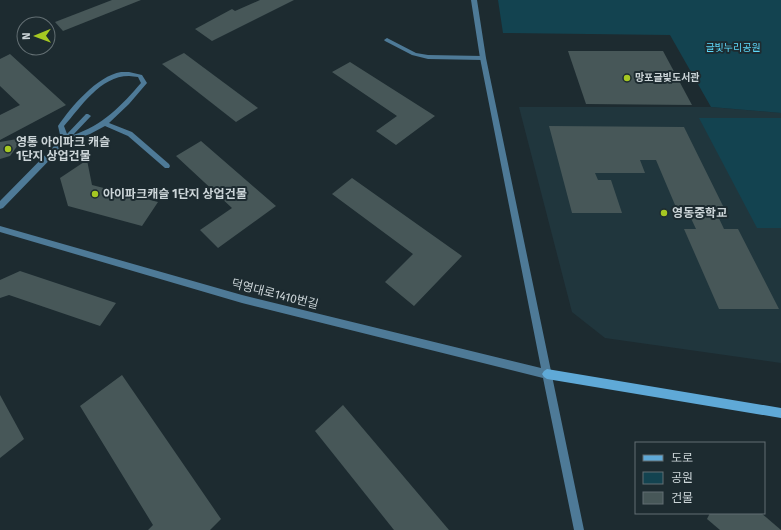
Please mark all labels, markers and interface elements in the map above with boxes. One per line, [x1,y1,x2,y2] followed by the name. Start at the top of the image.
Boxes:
[16,16,56,56] north arrow
[20,32,33,40] text: N
[705,42,761,54] park label: 글빛누리공원
[635,72,699,84] place label: 망포글빛도서관
[622,73,632,83] marker: 망포글빛도서관
[16,135,110,163] place label: 영통 아이파크 캐슬 1단지 상업건물
[3,144,13,154] marker: 영통 아이파크 캐슬 1단지 상업건물
[103,187,247,201] place label: 아이파크캐슬 1단지 상업건물
[90,189,100,199] marker: 아이파크캐슬 1단지 상업건물
[672,206,727,220] place label: 영동중학교
[659,208,669,218] marker: 영동중학교
[230,276,320,312] street label: 덕영대로1410번길
[635,442,765,514] legend
[671,451,693,465] text: 도로
[671,471,693,485] text: 공원
[671,491,693,505] text: 건물

